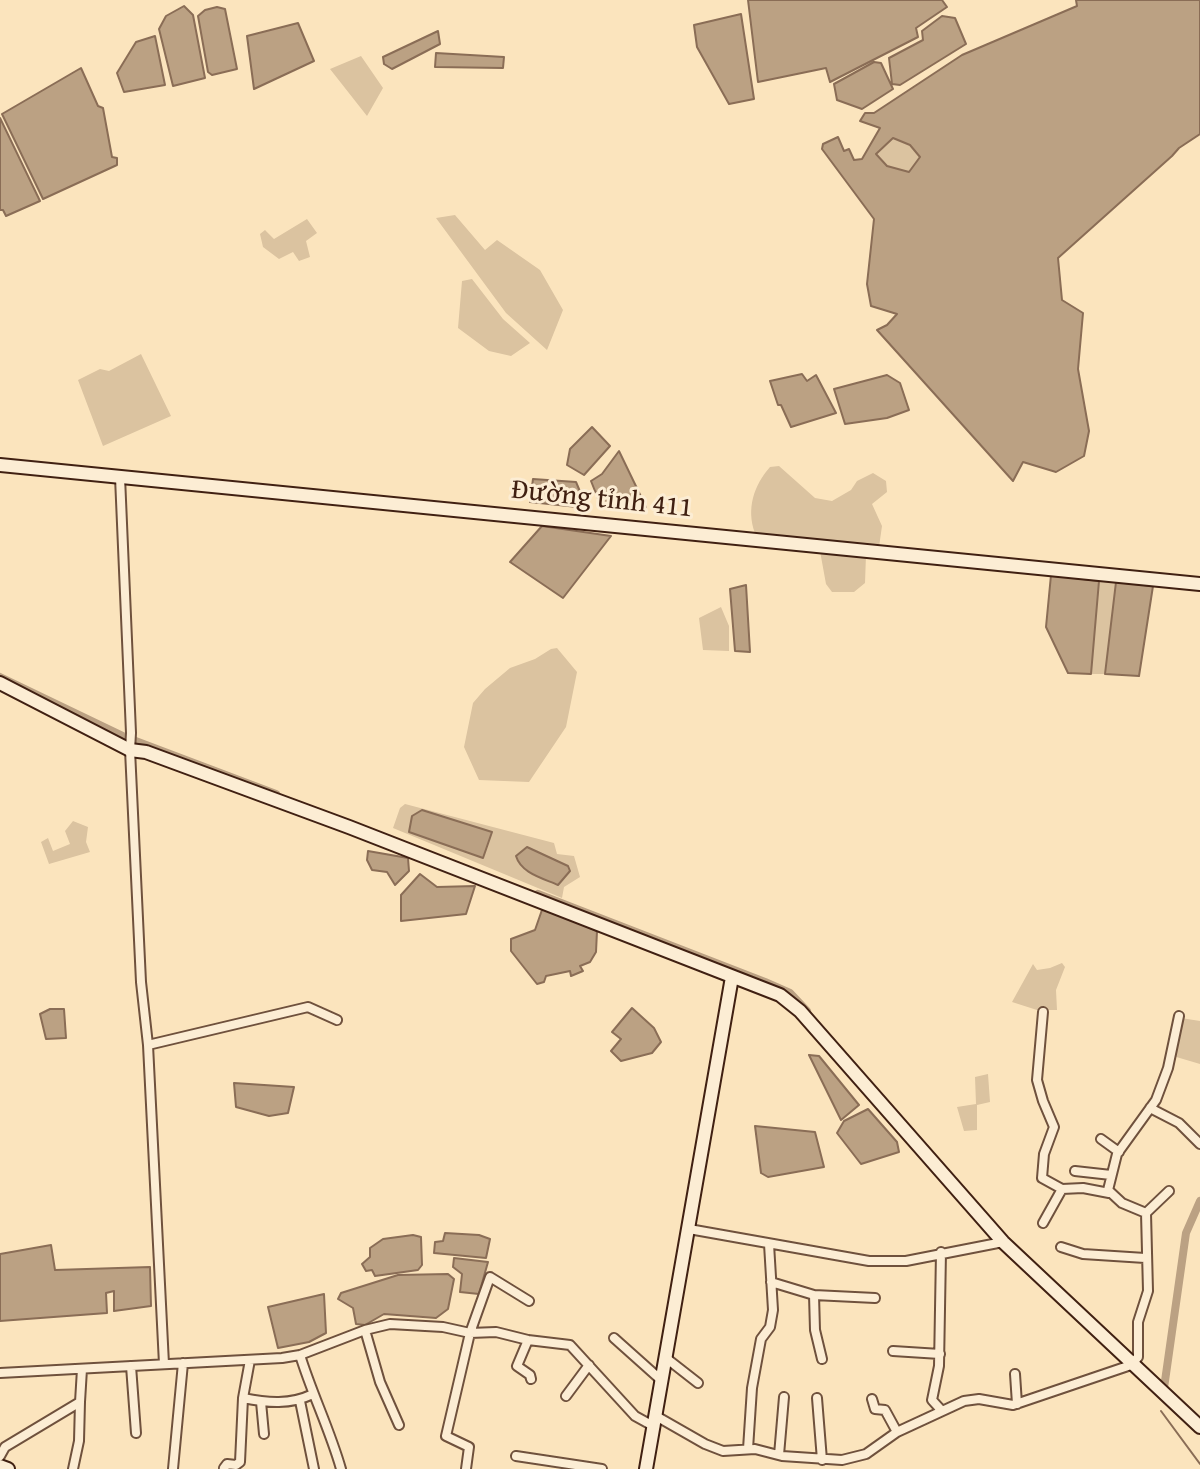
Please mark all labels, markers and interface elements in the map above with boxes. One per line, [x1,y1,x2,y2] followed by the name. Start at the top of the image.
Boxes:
[510,474,694,526] street label: Đường tỉnh 411

